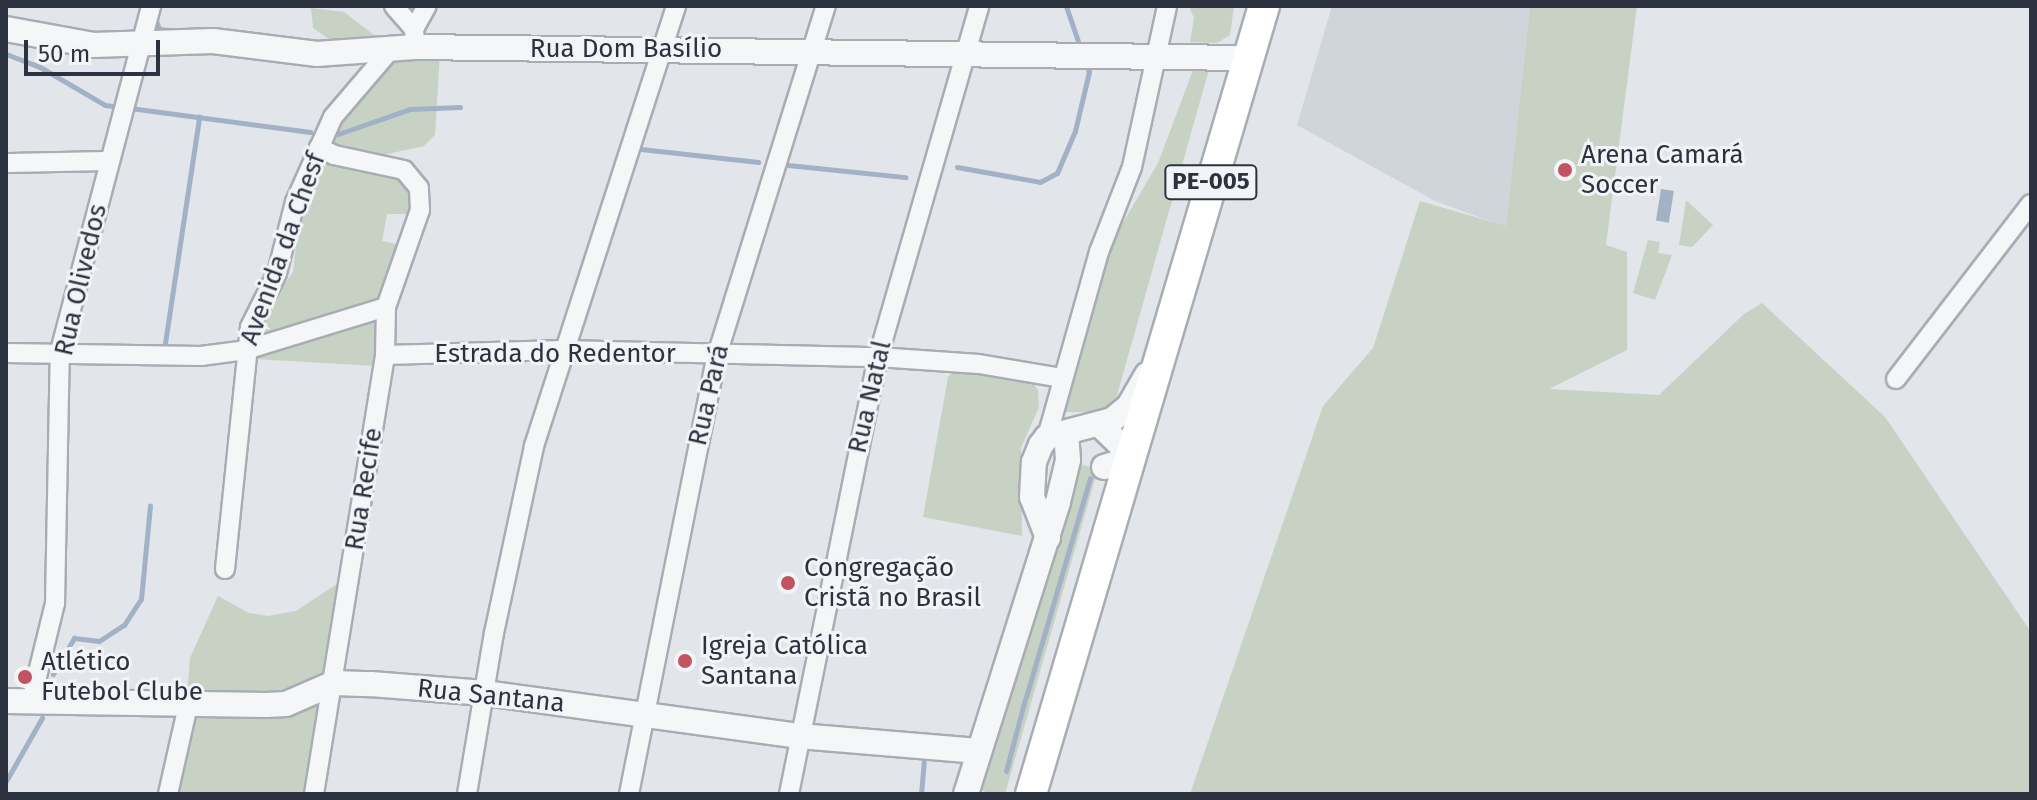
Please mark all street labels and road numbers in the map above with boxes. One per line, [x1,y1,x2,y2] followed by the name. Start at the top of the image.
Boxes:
[530,33,722,65] street label: Rua Dom Basílio
[234,149,332,349] street label: Avenida da Chesf
[1163,162,1259,202] road number: PE-005
[48,201,114,359] street label: Rua Olivedos
[434,338,676,370] street label: Estrada do Redentor
[842,338,898,456] street label: Rua Natal
[682,341,736,449] street label: Rua Pará
[339,425,389,553] street label: Rua Recife
[416,673,566,719] street label: Rua Santana

